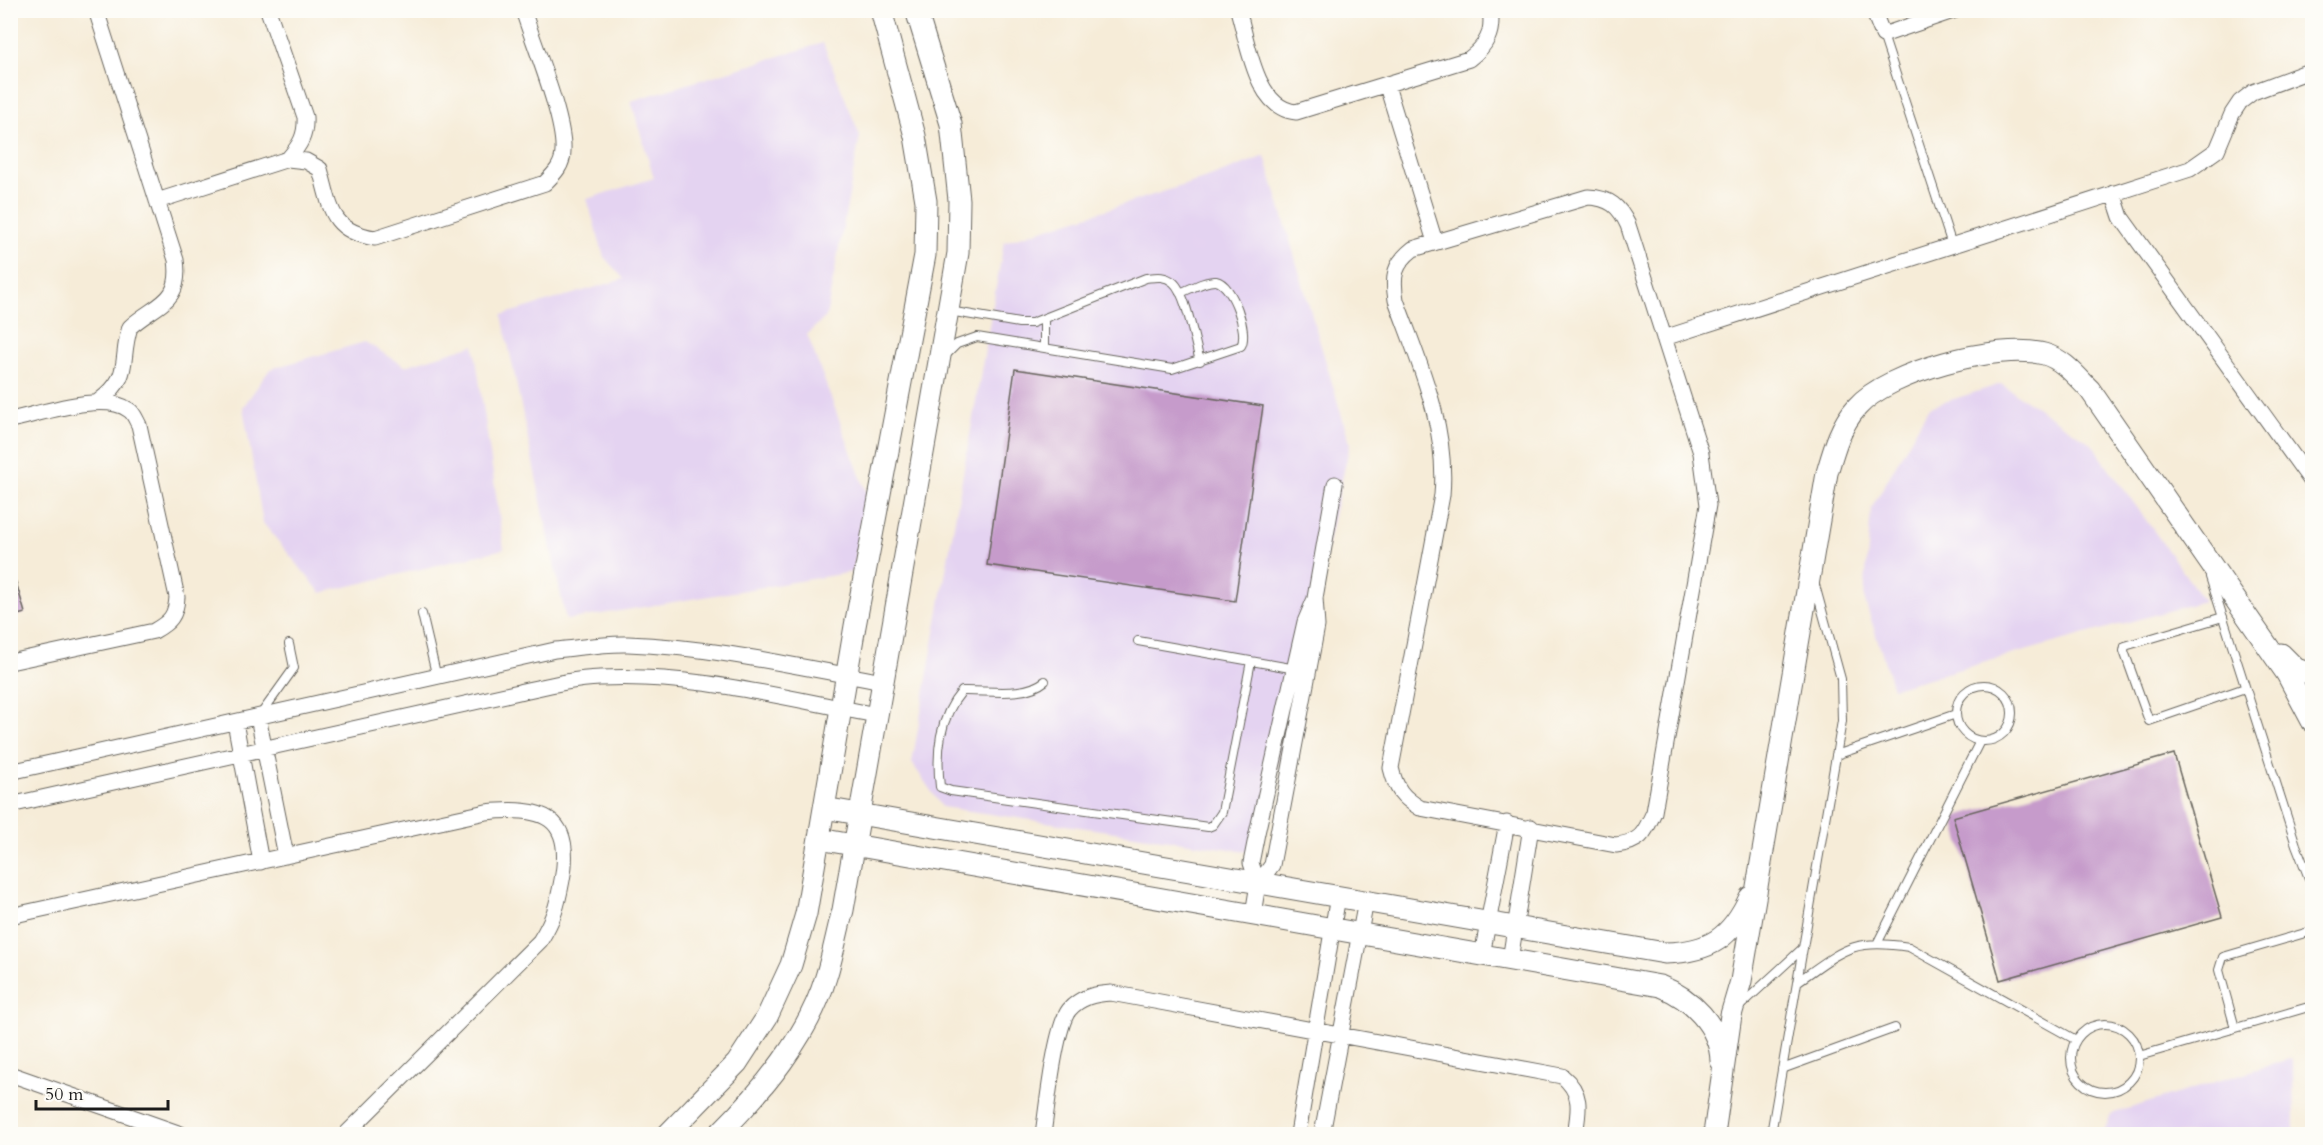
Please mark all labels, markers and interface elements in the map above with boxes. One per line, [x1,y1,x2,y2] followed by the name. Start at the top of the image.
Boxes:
[36,1073,168,1111] scale bar
[45,1082,84,1107] text: 50 m

